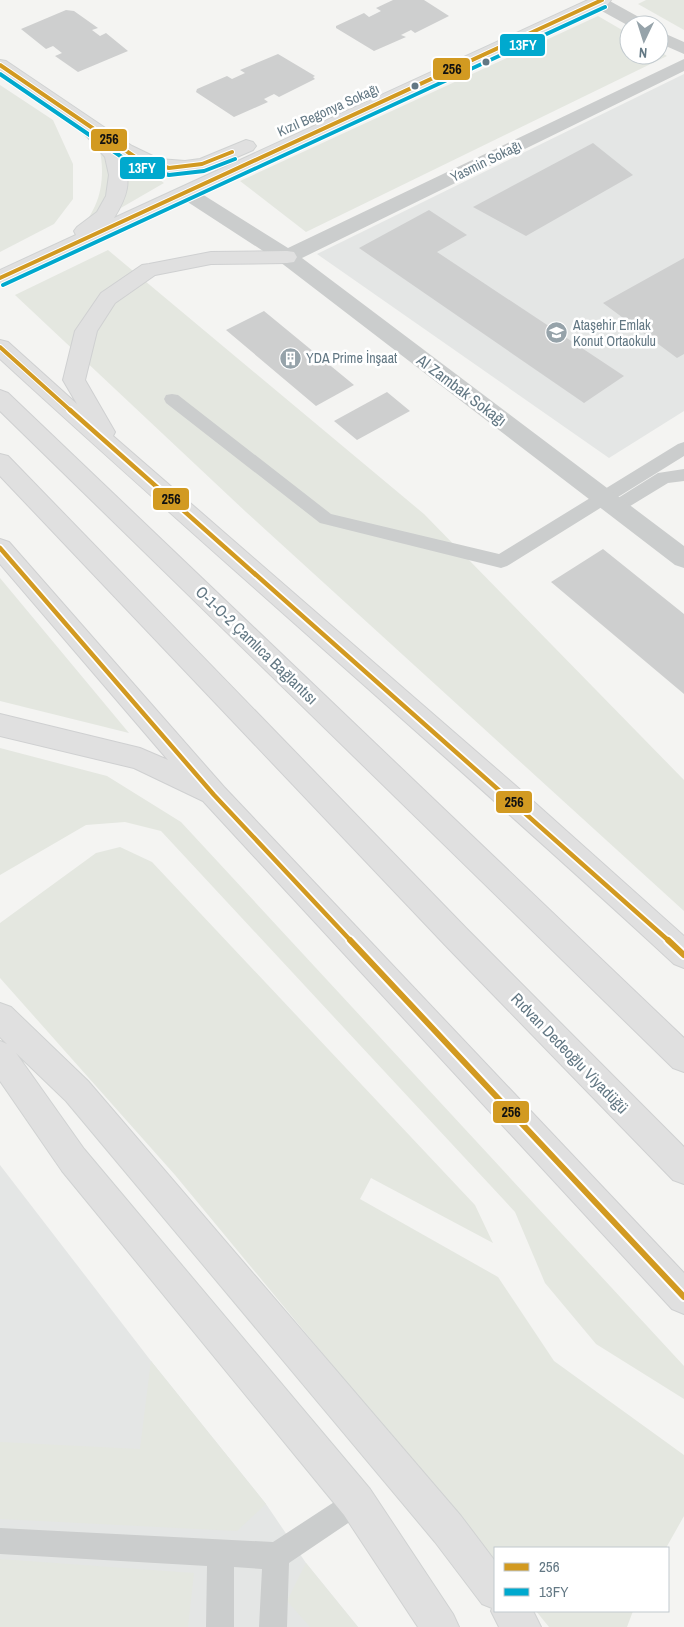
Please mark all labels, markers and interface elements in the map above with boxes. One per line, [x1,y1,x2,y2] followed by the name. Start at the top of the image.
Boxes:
[619,15,669,65] north arrow
[499,33,546,57] line badge: 13FY
[509,36,537,54] text: 13FY
[638,44,648,62] text: N
[432,57,471,81] line badge: 256
[481,57,491,67] unlabelled marker
[442,60,462,78] text: 256
[274,79,382,141] street label: Kızıl Begonya Sokağı
[410,81,420,91] unlabelled marker
[90,128,128,152] line badge: 256
[99,130,119,148] text: 256
[447,136,525,186] street label: Yasmin Sokağı
[119,156,166,180] line badge: 13FY
[128,159,156,177] text: 13FY
[572,316,656,350] place label: Ataşehir Emlak Konut Ortaokulu
[545,321,569,345] school or university icon: Ataşehir Emlak Konut Ortaokulu
[278,346,302,370] building icon: YDA Prime İnşaat
[412,348,511,431] street label: Al Zambak Sokağı
[306,349,397,367] place label: YDA Prime İnşaat
[152,487,190,511] line badge: 256
[161,490,181,508] text: 256
[191,581,323,709] street label: O-1-O-2 Çamlıca Bağlantısı
[495,790,533,814] line badge: 256
[504,793,524,811] text: 256
[506,988,634,1118] street label: Rıdvan Dedeoğlu Viyadüğü
[492,1100,530,1124] line badge: 256
[501,1103,521,1121] text: 256
[494,1547,669,1612] legend
[539,1556,560,1577] text: 256
[539,1581,569,1602] text: 13FY

